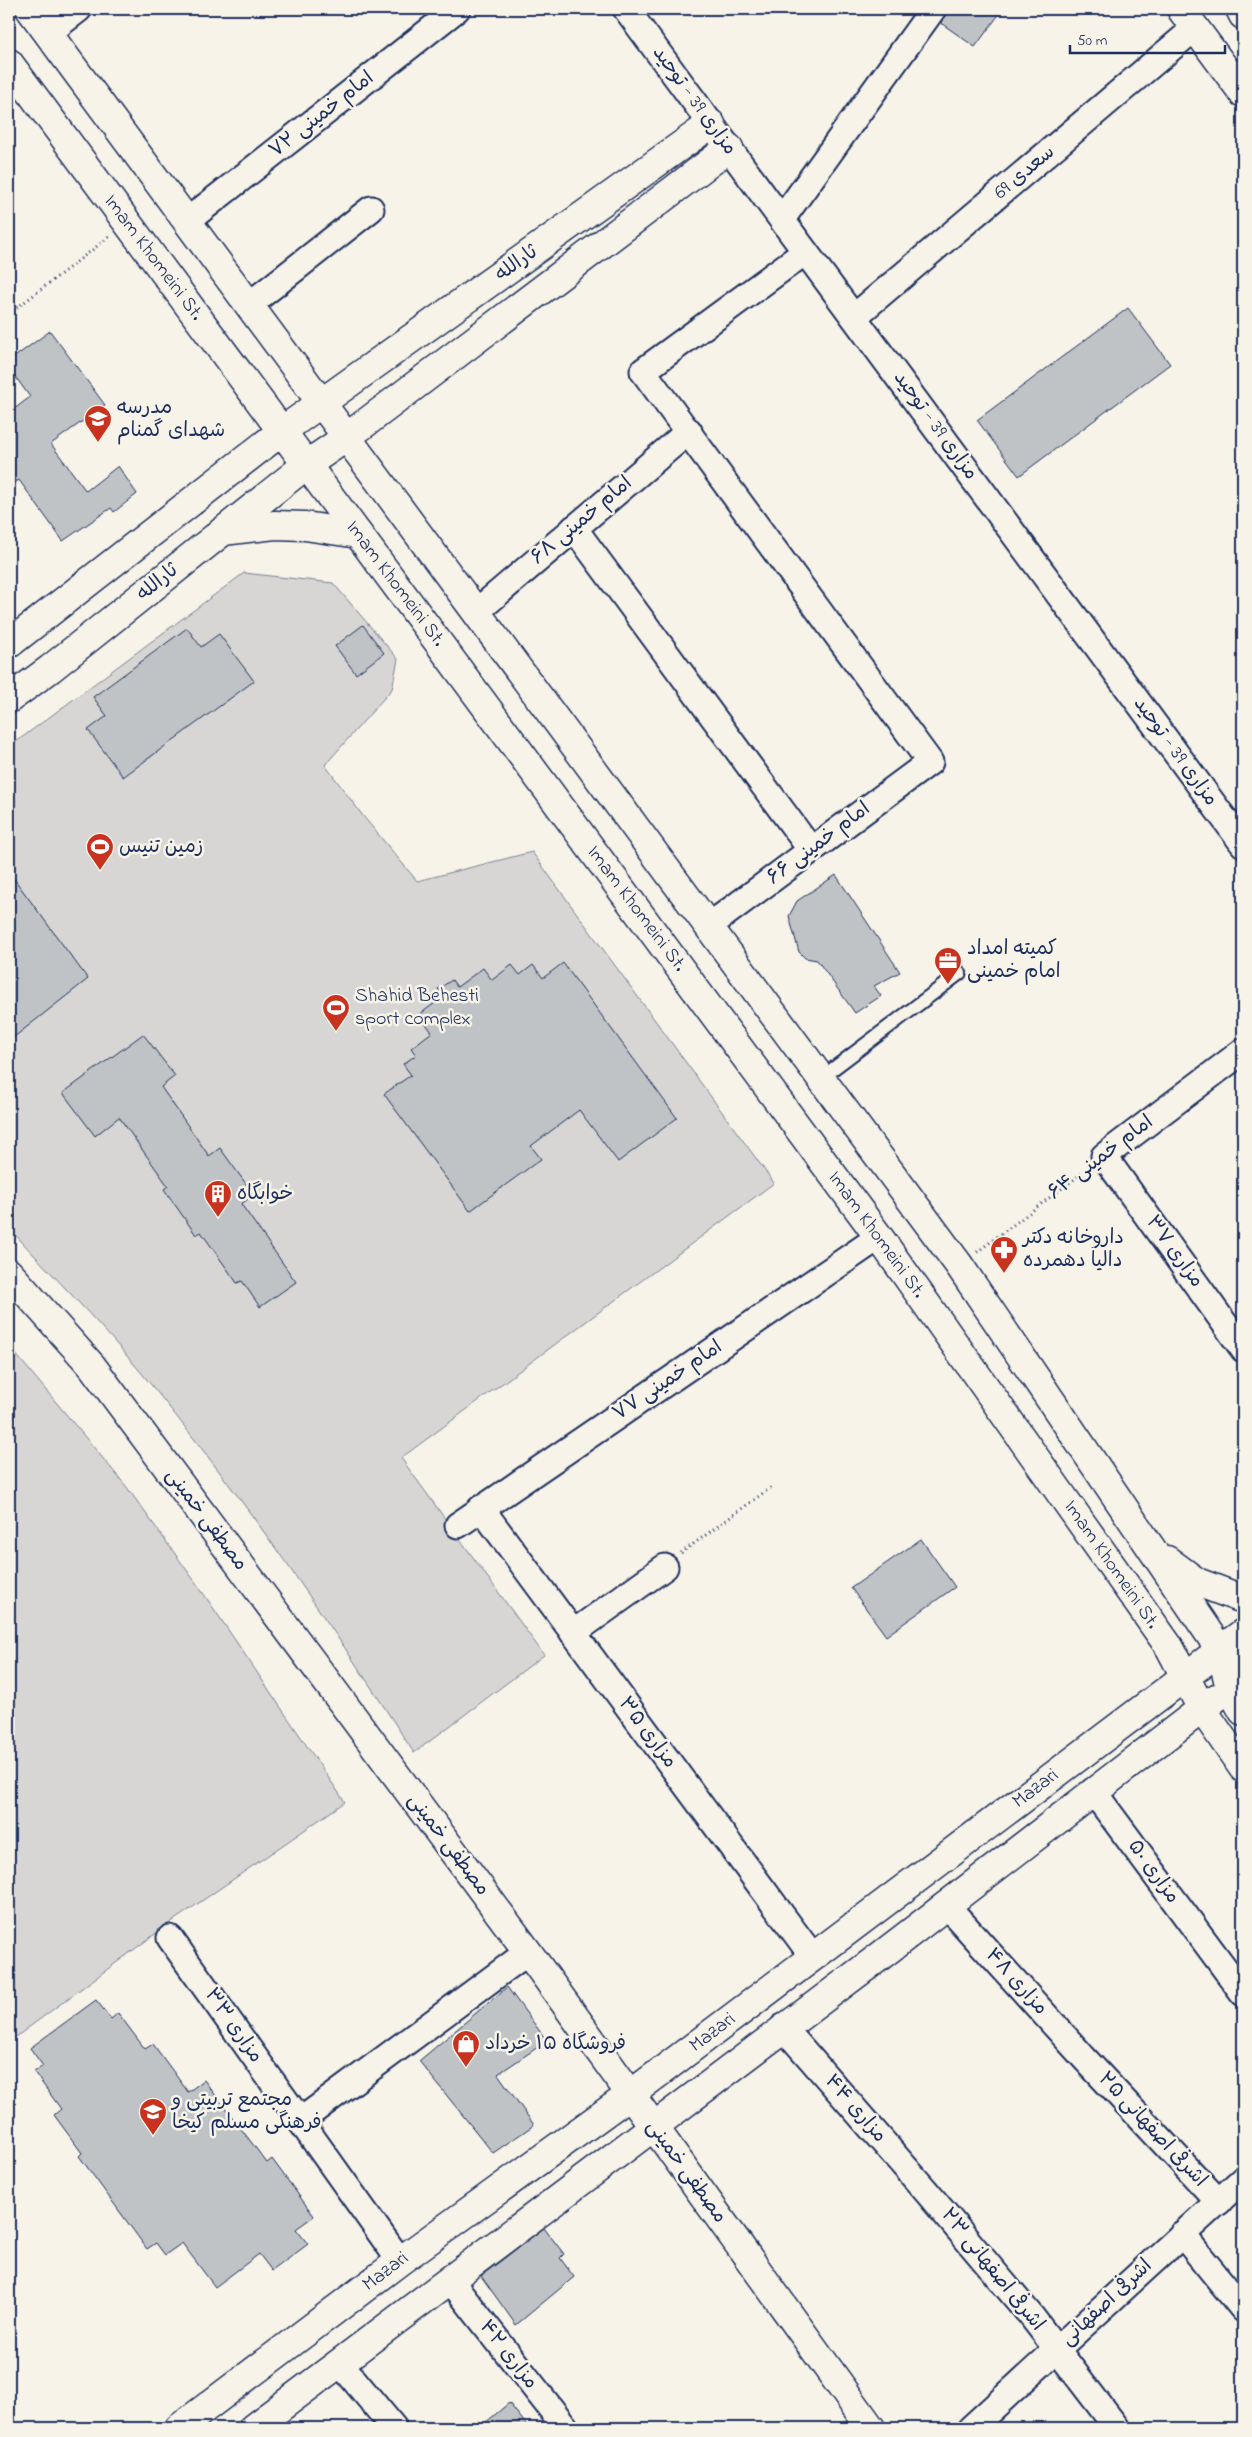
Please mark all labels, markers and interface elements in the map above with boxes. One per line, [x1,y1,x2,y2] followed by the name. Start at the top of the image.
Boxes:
[1070,22,1224,54] scale bar
[1077,30,1108,52] text: 50 m
[644,40,744,162] street label: مزاری 39 - توحید
[263,65,381,165] street label: امام خمینی ۷۲
[988,139,1062,207] street label: سعدی 69
[96,189,210,327] street label: Imam Khomeini St.
[490,238,545,289] street label: ثارالله
[885,365,985,487] street label: مزاری 39 - توحید
[117,394,225,446] place label: مدرسه شهدای گمنام
[83,404,113,443] school or university icon: مدرسه شهدای گمنام
[525,470,639,572] street label: امام خمینی ۶۸
[338,515,452,653] street label: Imam Khomeini St.
[131,556,186,609] street label: ثارالله
[1125,691,1225,813] street label: مزاری 39 - توحید
[761,795,877,893] street label: امام خمینی ۶۶
[85,832,115,871] sports icon: زمین تنیس
[119,833,203,862] place label: زمین تنیس
[579,840,693,978] street label: Imam Khomeini St.
[967,935,1061,987] place label: کمیته امداد امام خمینی
[933,946,963,985] office icon: کمیته امداد امام خمینی
[355,982,479,1034] place label: Shahid Behesti sport complex
[321,993,351,1032] sports icon: Shahid Behesti sport complex
[1042,1109,1160,1207] street label: امام خمینی ۶۴
[820,1165,932,1305] street label: Imam Khomeini St.
[203,1179,233,1218] building icon: خوابگاه
[237,1180,293,1209] place label: خوابگاه
[1138,1210,1210,1294] street label: مزاری ۳۷
[1021,1224,1124,1276] place label: داروخانه دکتر دالیا دهمرده
[989,1235,1019,1274] pharmacy icon: داروخانه دکتر دالیا دهمرده
[607,1333,729,1429] street label: امام خمینی ۷۷
[158,1463,254,1577] street label: مصطفی خمینی
[1056,1495,1166,1635] street label: Imam Khomeini St.
[610,1691,684,1775] street label: مزاری ۳۵
[1007,1762,1065,1816] street label: Mazari
[400,1788,496,1902] street label: مصطفی خمینی
[1120,1834,1186,1910] street label: مزاری ۵۰
[978,1942,1054,2022] street label: مزاری ۴۸
[197,1983,269,2069] street label: مزاری ۳۳
[684,2006,742,2060] street label: Mazari
[451,2029,481,2068] shop icon: فروشگاه ۱۵ خرداد
[485,2030,626,2059] place label: فروشگاه ۱۵ خرداد
[1091,2065,1214,2194] street label: اشرفی اصفهانی ۲۵
[817,2068,893,2150] street label: مزاری ۴۴
[170,2086,322,2138] place label: مجتمع تربیتی و فرهنگی مسلم کیخا
[138,2097,168,2136] school or university icon: مجتمع تربیتی و فرهنگی مسلم کیخا
[638,2114,734,2230] street label: مصطفی خمینی
[933,2201,1052,2338] street label: اشرفی اصفهانی ۲۳
[357,2245,415,2299] street label: Mazari
[1054,2252,1159,2353] street label: اشرفی اصفهانی
[472,2314,544,2396] street label: مزاری ۴۲

